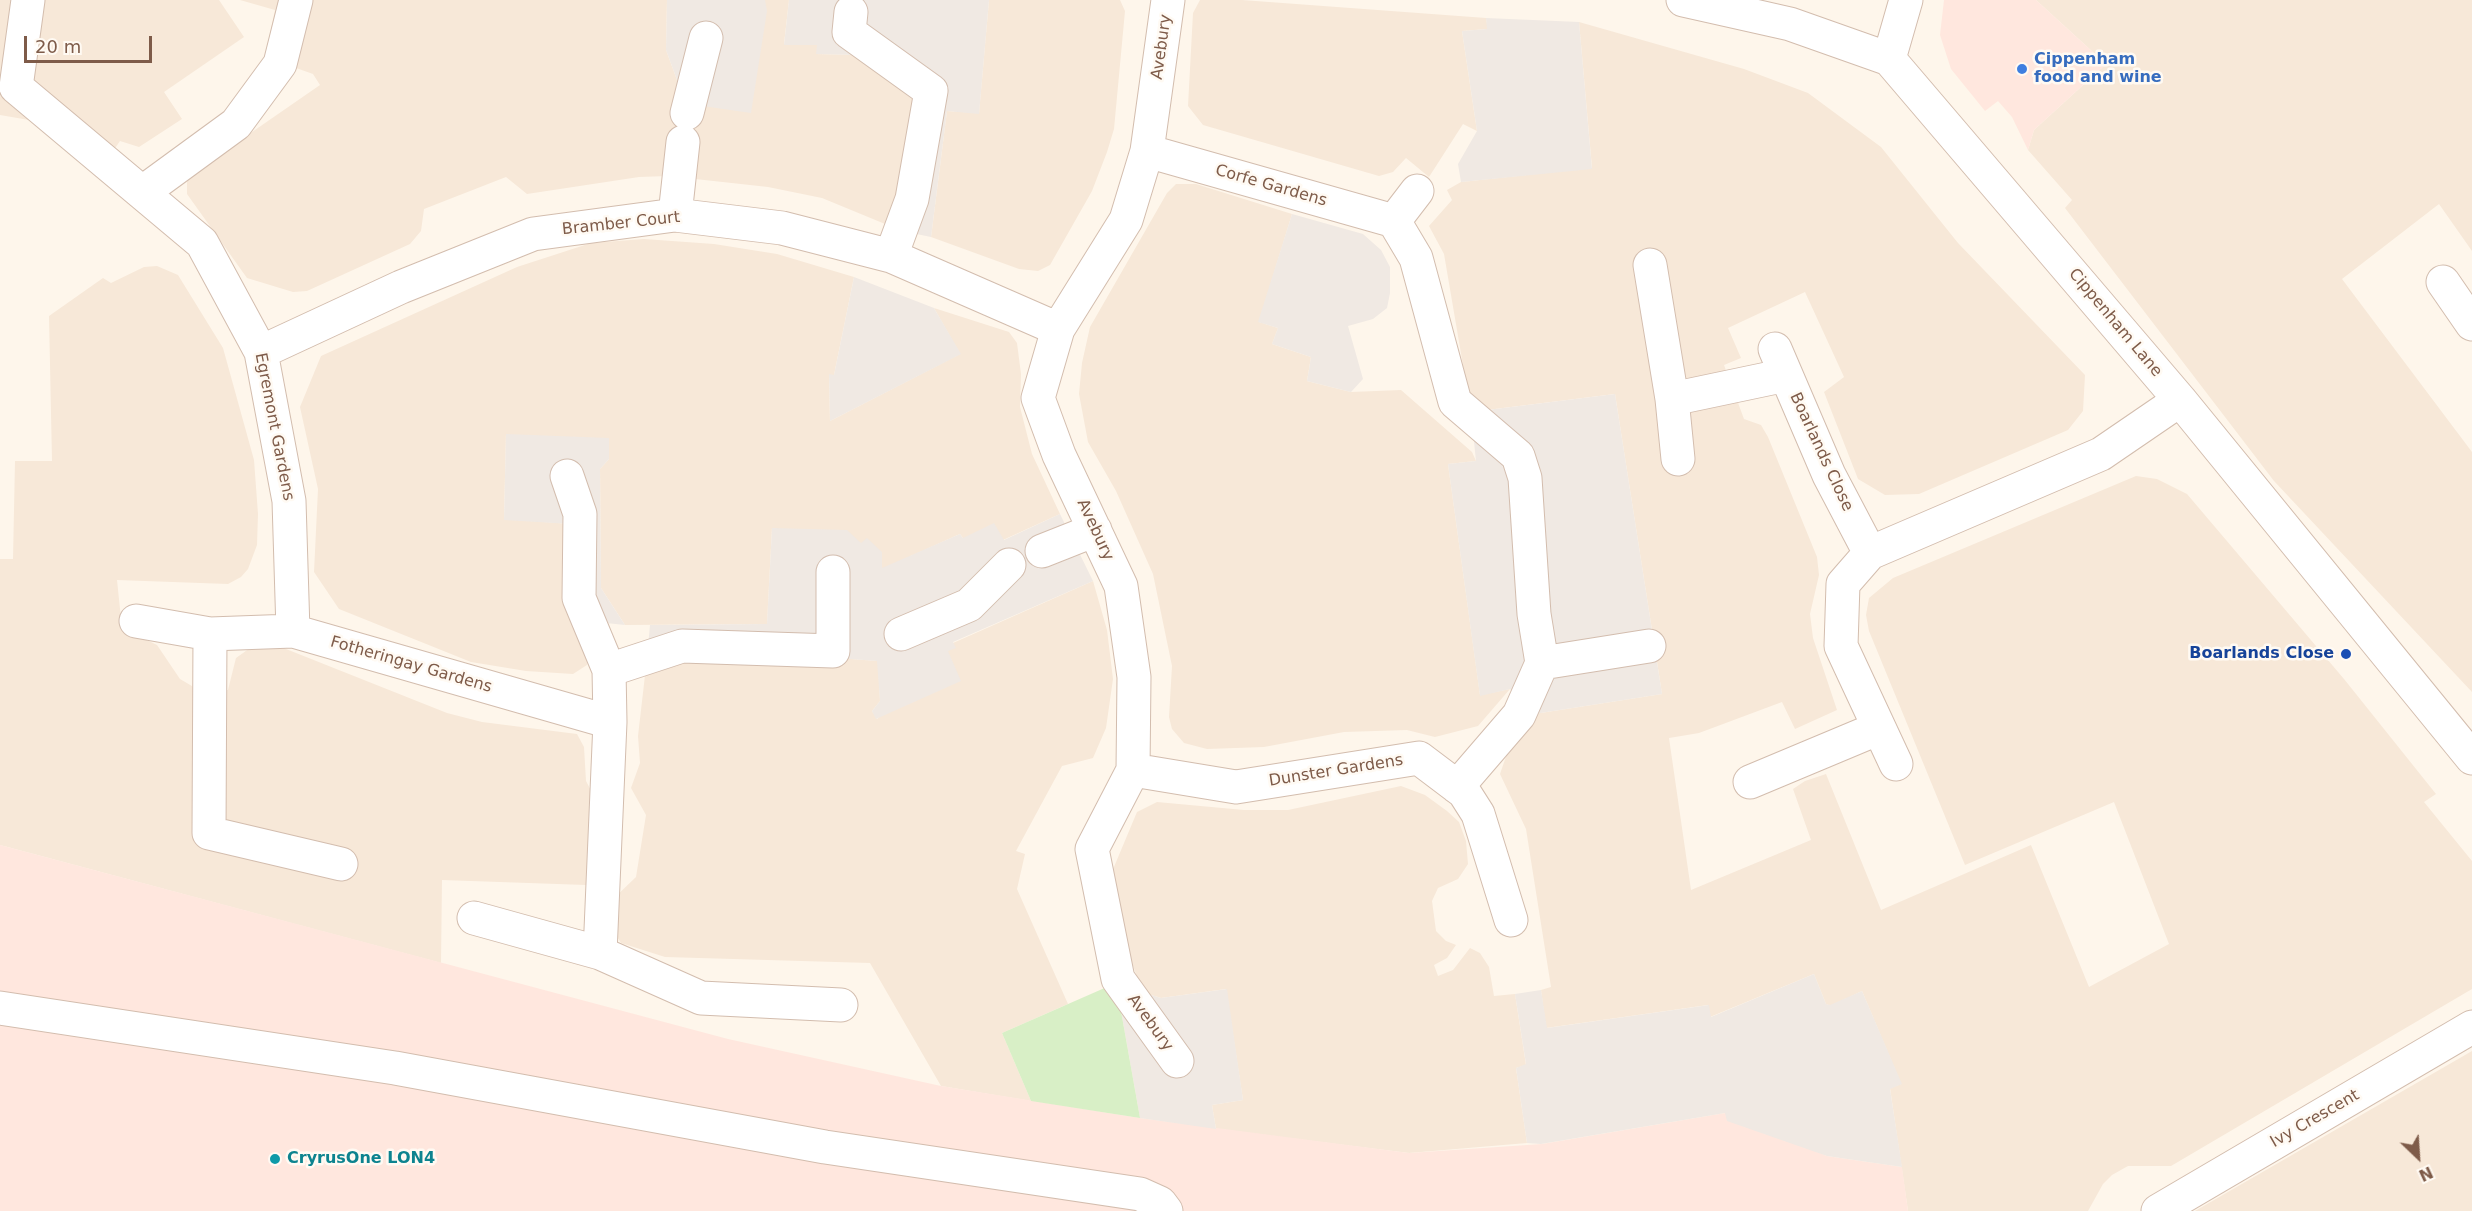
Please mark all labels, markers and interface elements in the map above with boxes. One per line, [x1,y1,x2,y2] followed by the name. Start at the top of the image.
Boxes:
[1148,13,1176,81] street label: Avebury
[27,24,154,62] scale bar
[35,36,81,57] text: 20 m
[2034,50,2162,88] place label: Cippenham food and wine
[2015,62,2029,76] marker: Cippenham food and wine
[1213,161,1329,211] street label: Corfe Gardens
[561,208,681,240] street label: Bramber Court
[2064,265,2166,381] street label: Cippenham Lane
[250,351,298,503] street label: Egremont Gardens
[1785,390,1857,514] street label: Boarlands Close
[1072,496,1118,564] street label: Avebury
[328,633,494,697] street label: Fotheringay Gardens
[2189,644,2334,664] place label: Boarlands Close
[2339,647,2353,661] marker: Boarlands Close
[1267,751,1405,791] street label: Dunster Gardens
[1123,991,1177,1055] street label: Avebury
[2267,1086,2363,1152] street label: Ivy Crescent
[2388,1127,2448,1187] north arrow
[287,1149,435,1169] place label: CryrusOne LON4
[268,1152,282,1166] marker: CryrusOne LON4
[2416,1162,2436,1185] text: N

